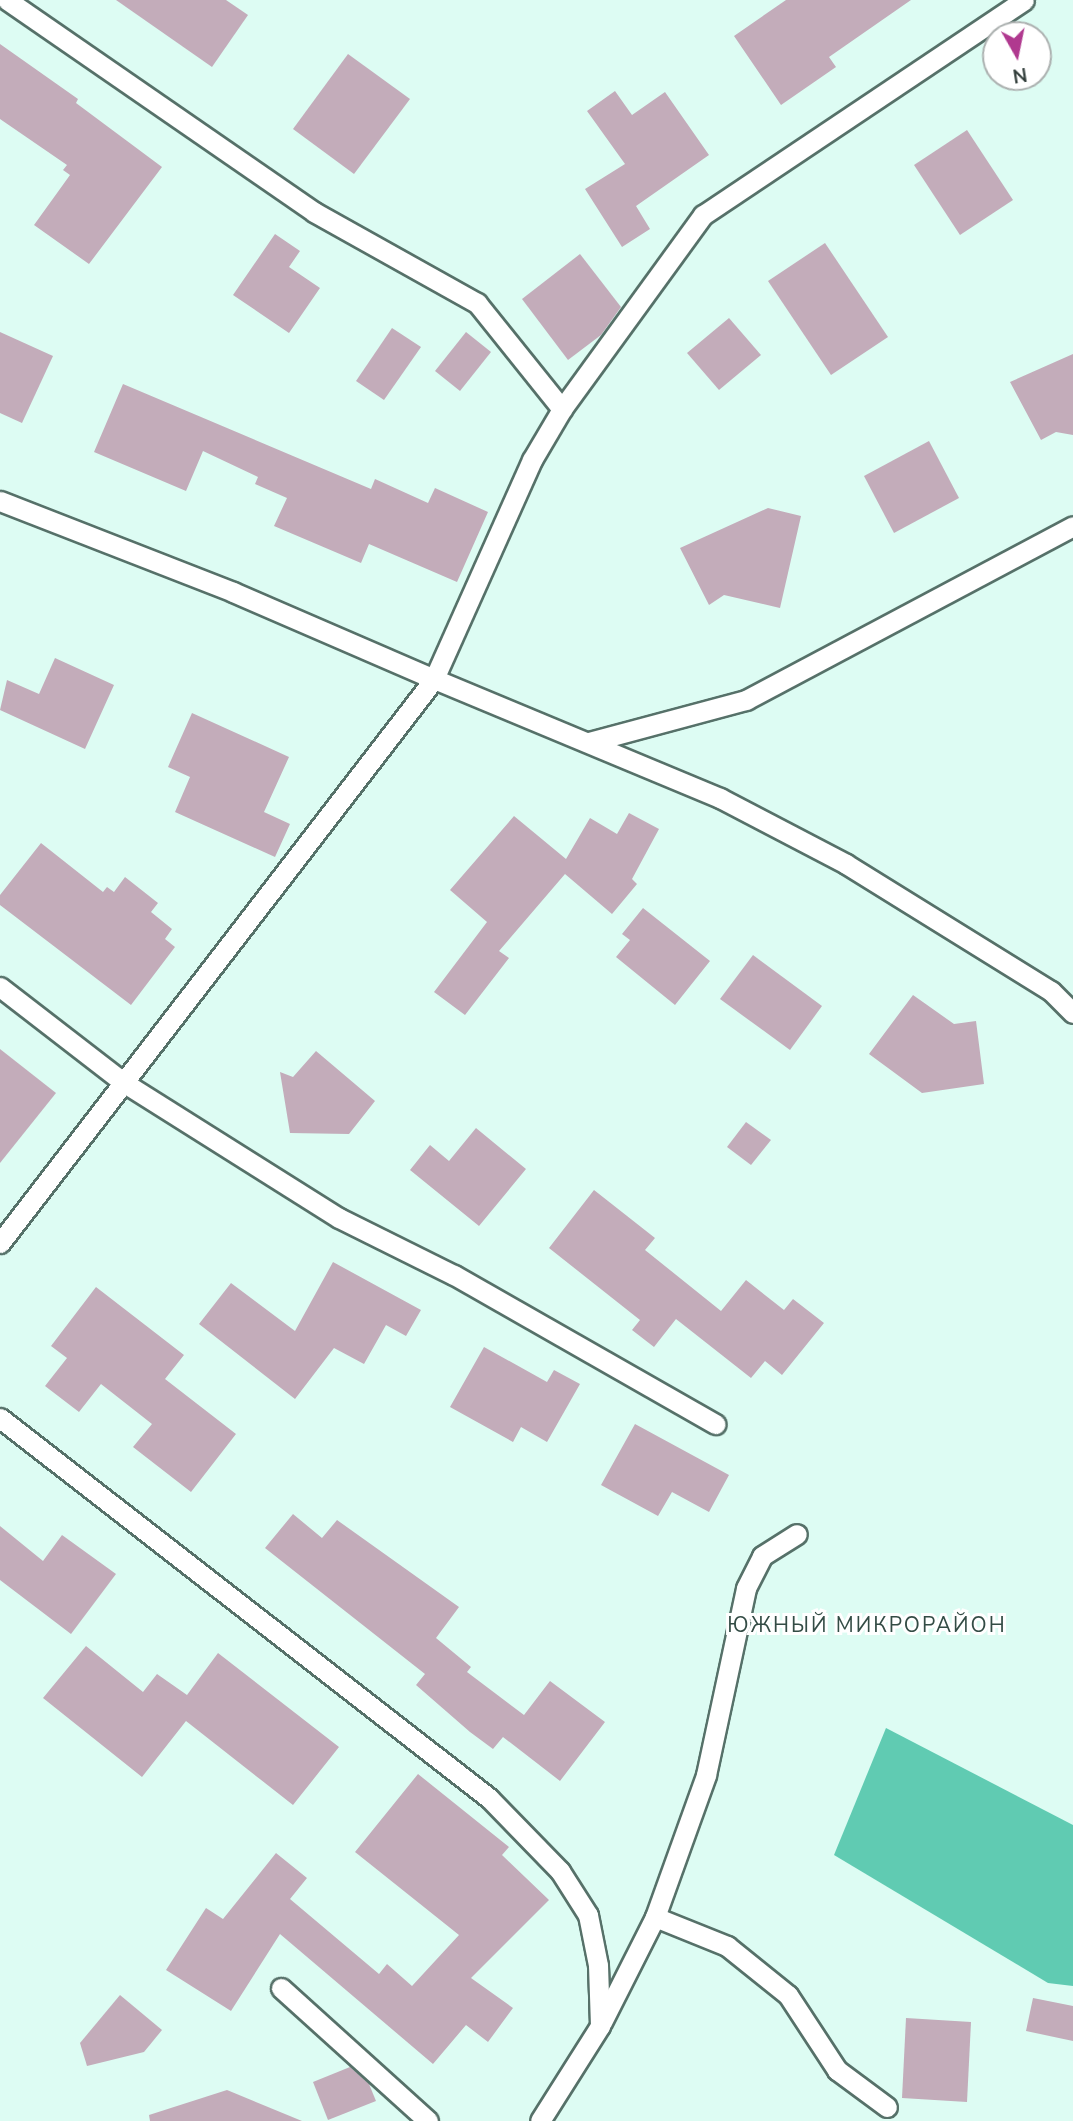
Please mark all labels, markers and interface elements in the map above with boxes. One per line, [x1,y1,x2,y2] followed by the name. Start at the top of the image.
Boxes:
[982,21,1052,91] north arrow
[1011,61,1029,89] text: N
[729,1612,1005,1638] district label: ЮЖНЫЙ МИКРОРАЙОН

